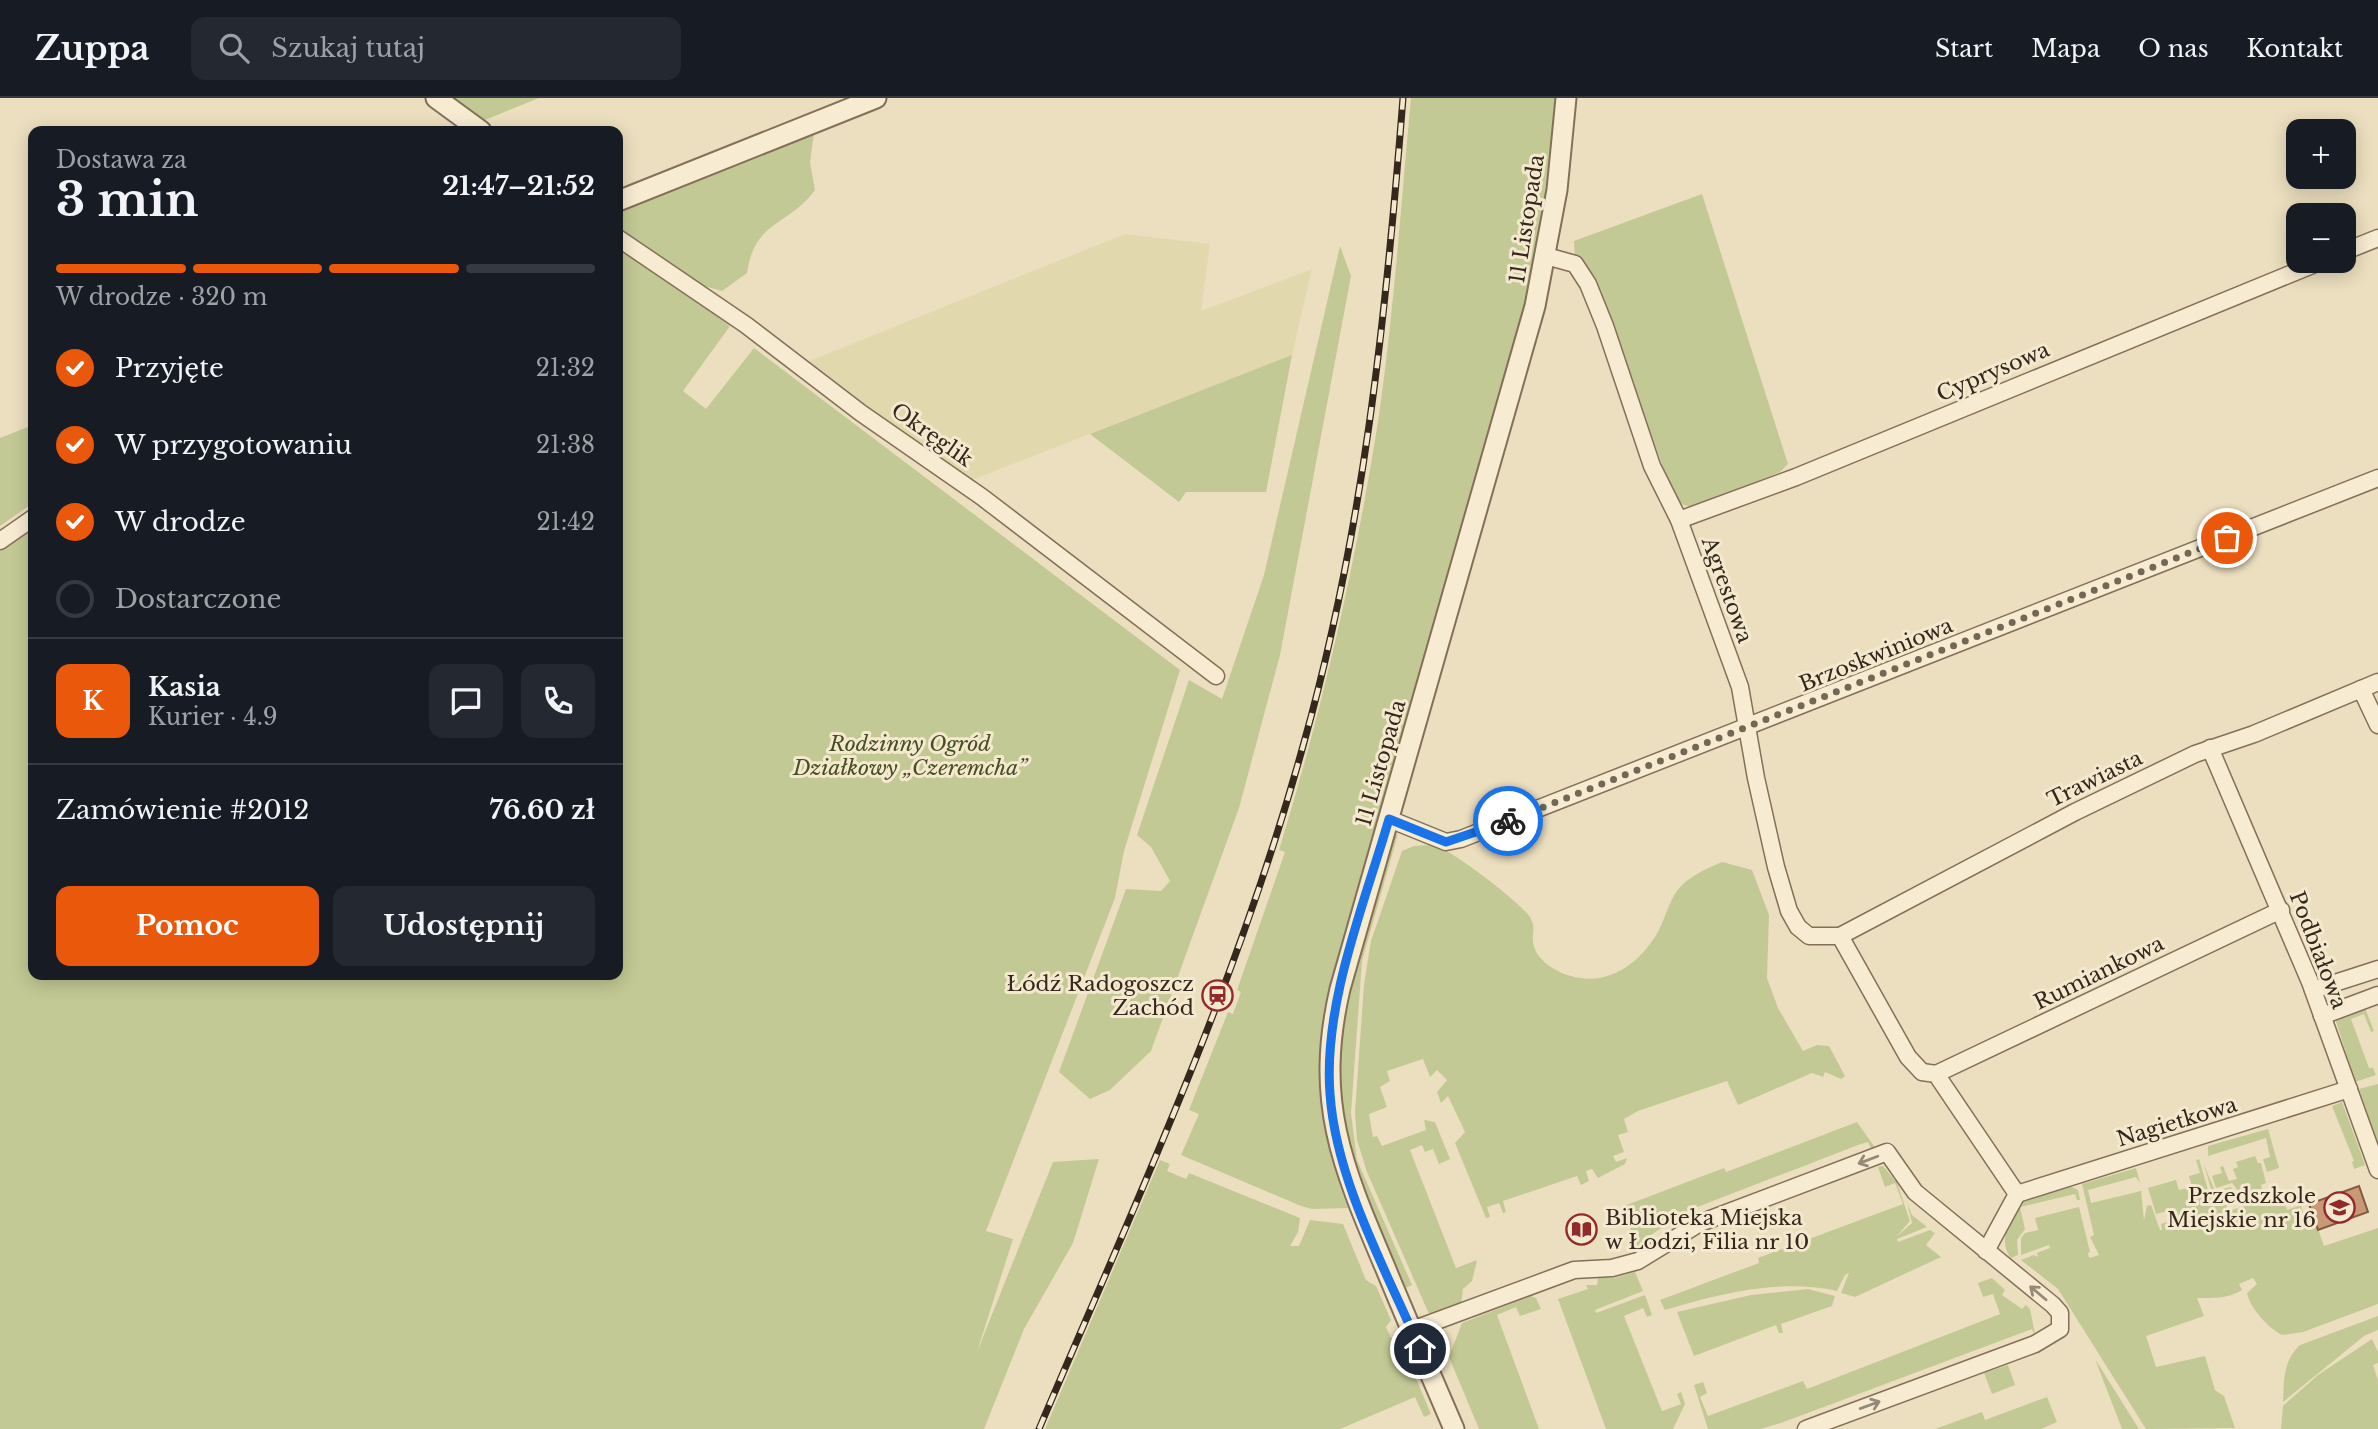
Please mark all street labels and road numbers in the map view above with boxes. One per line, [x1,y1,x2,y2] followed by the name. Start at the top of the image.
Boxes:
[1504,152,1550,285] street label: 11 Listopada
[1933,336,2054,407] street label: Cyprysowa
[886,397,978,473] street label: Okręglik
[1696,533,1758,647] street label: Agrestowa
[1795,612,1957,698] street label: Brzoskwiniowa
[1351,697,1412,829] street label: 11 Listopada
[2043,745,2147,813] street label: Trawiasta
[2284,888,2352,1013] street label: Podbiałowa
[2030,930,2168,1016] street label: Rumiankowa
[2114,1091,2241,1153] street label: Nagietkowa

